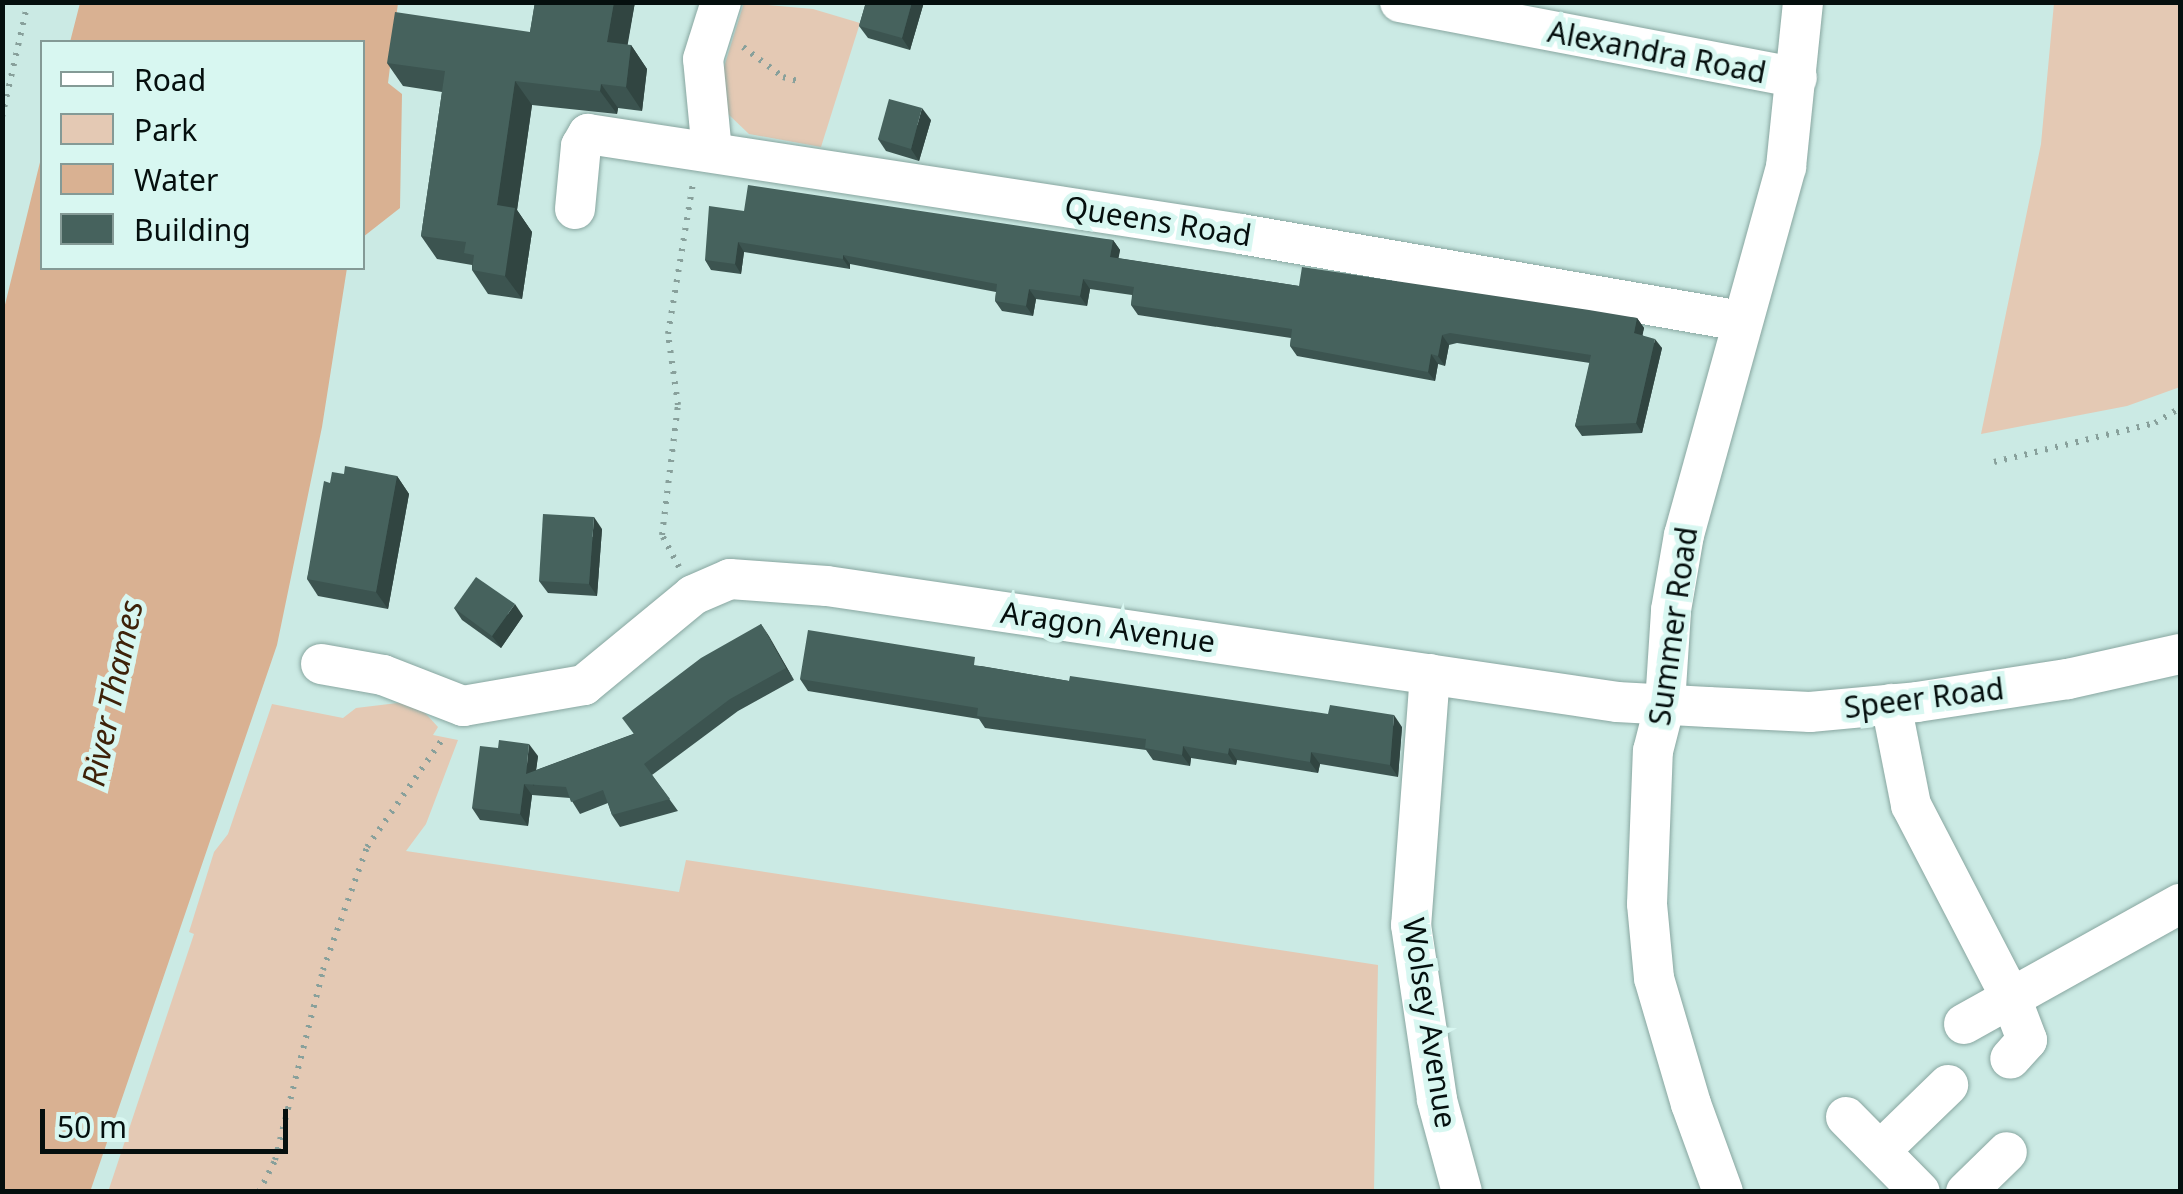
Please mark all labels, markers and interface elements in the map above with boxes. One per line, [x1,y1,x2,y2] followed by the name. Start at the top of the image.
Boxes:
[1545,13,1769,91] street label: Alexandra Road
[40,40,365,270] legend
[134,59,206,100] text: Road
[134,109,197,150] text: Park
[134,159,218,200] text: Water
[1062,188,1254,254] street label: Queens Road
[134,209,251,250] text: Building
[1641,524,1705,728] street label: Summer Road
[999,594,1217,660] street label: Aragon Avenue
[74,597,150,789] water label: River Thames
[1842,670,2006,726] street label: Speer Road
[1396,915,1464,1131] street label: Wolsey Avenue
[45,1089,292,1151] scale bar
[57,1106,127,1147] text: 50 m

